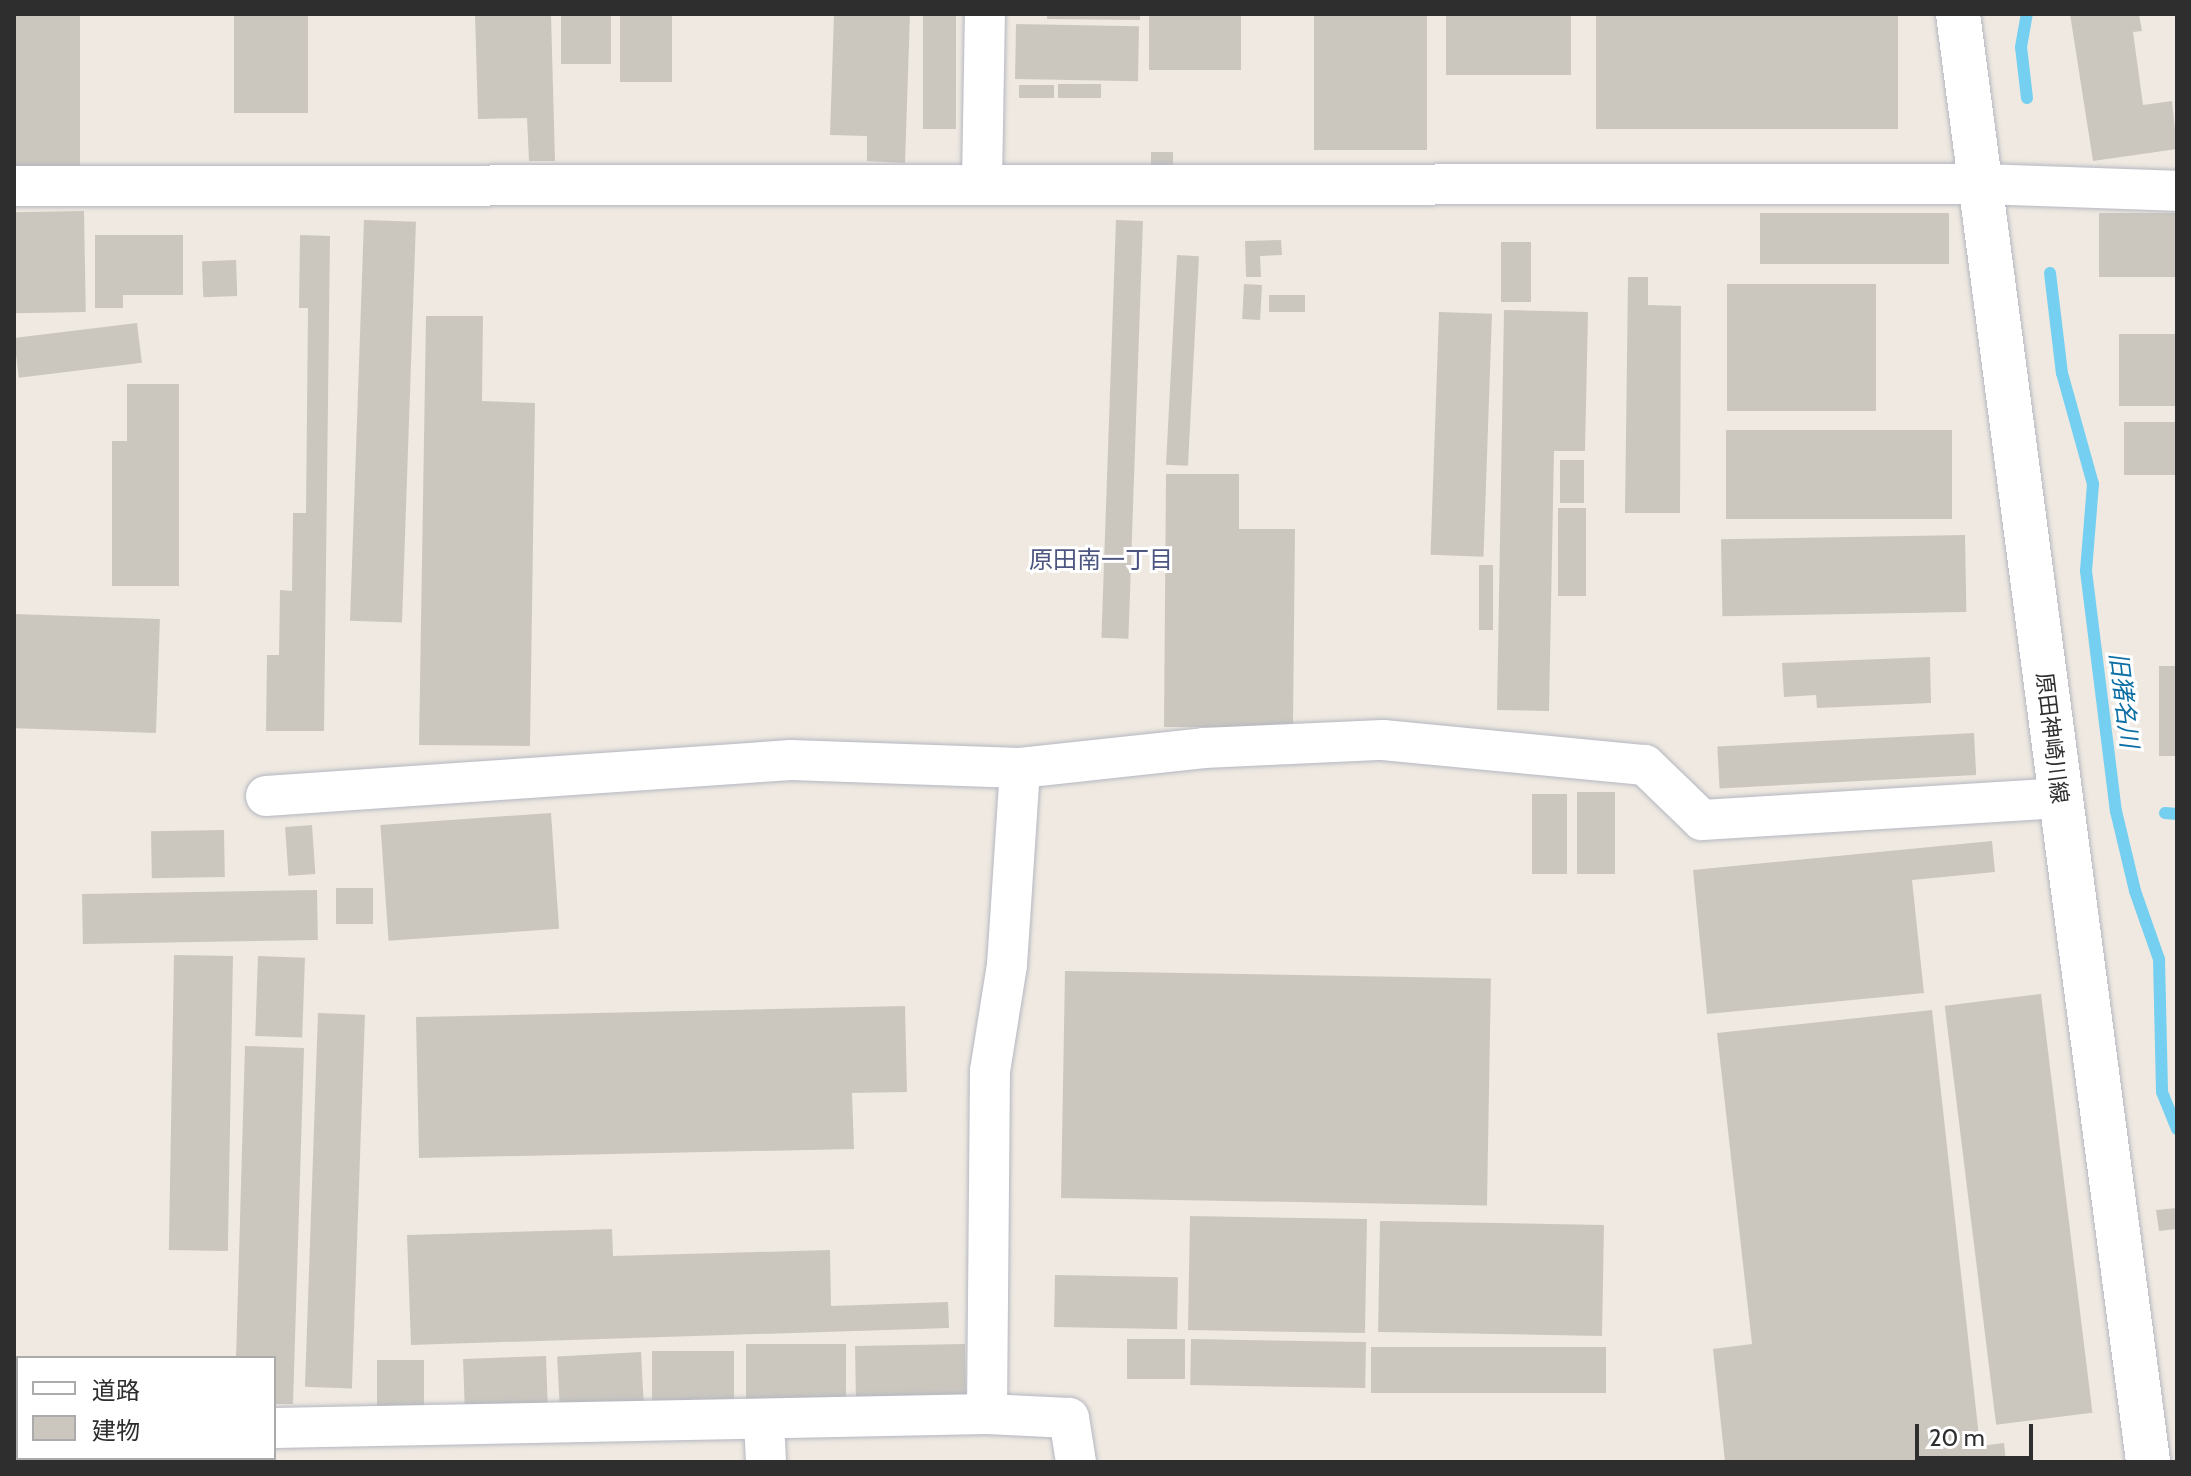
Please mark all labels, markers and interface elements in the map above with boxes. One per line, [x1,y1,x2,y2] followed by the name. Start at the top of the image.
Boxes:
[1029,546,1173,574] district label: 原田南一丁目
[2104,651,2144,749] water label: 旧猪名川
[2031,671,2073,805] street label: 原田神崎川線
[16,1356,276,1460] legend
[92,1376,140,1405] text: 道路
[1919,1408,2037,1458] scale bar
[92,1416,140,1445] text: 建物
[1929,1423,1985,1452] text: 20 m

